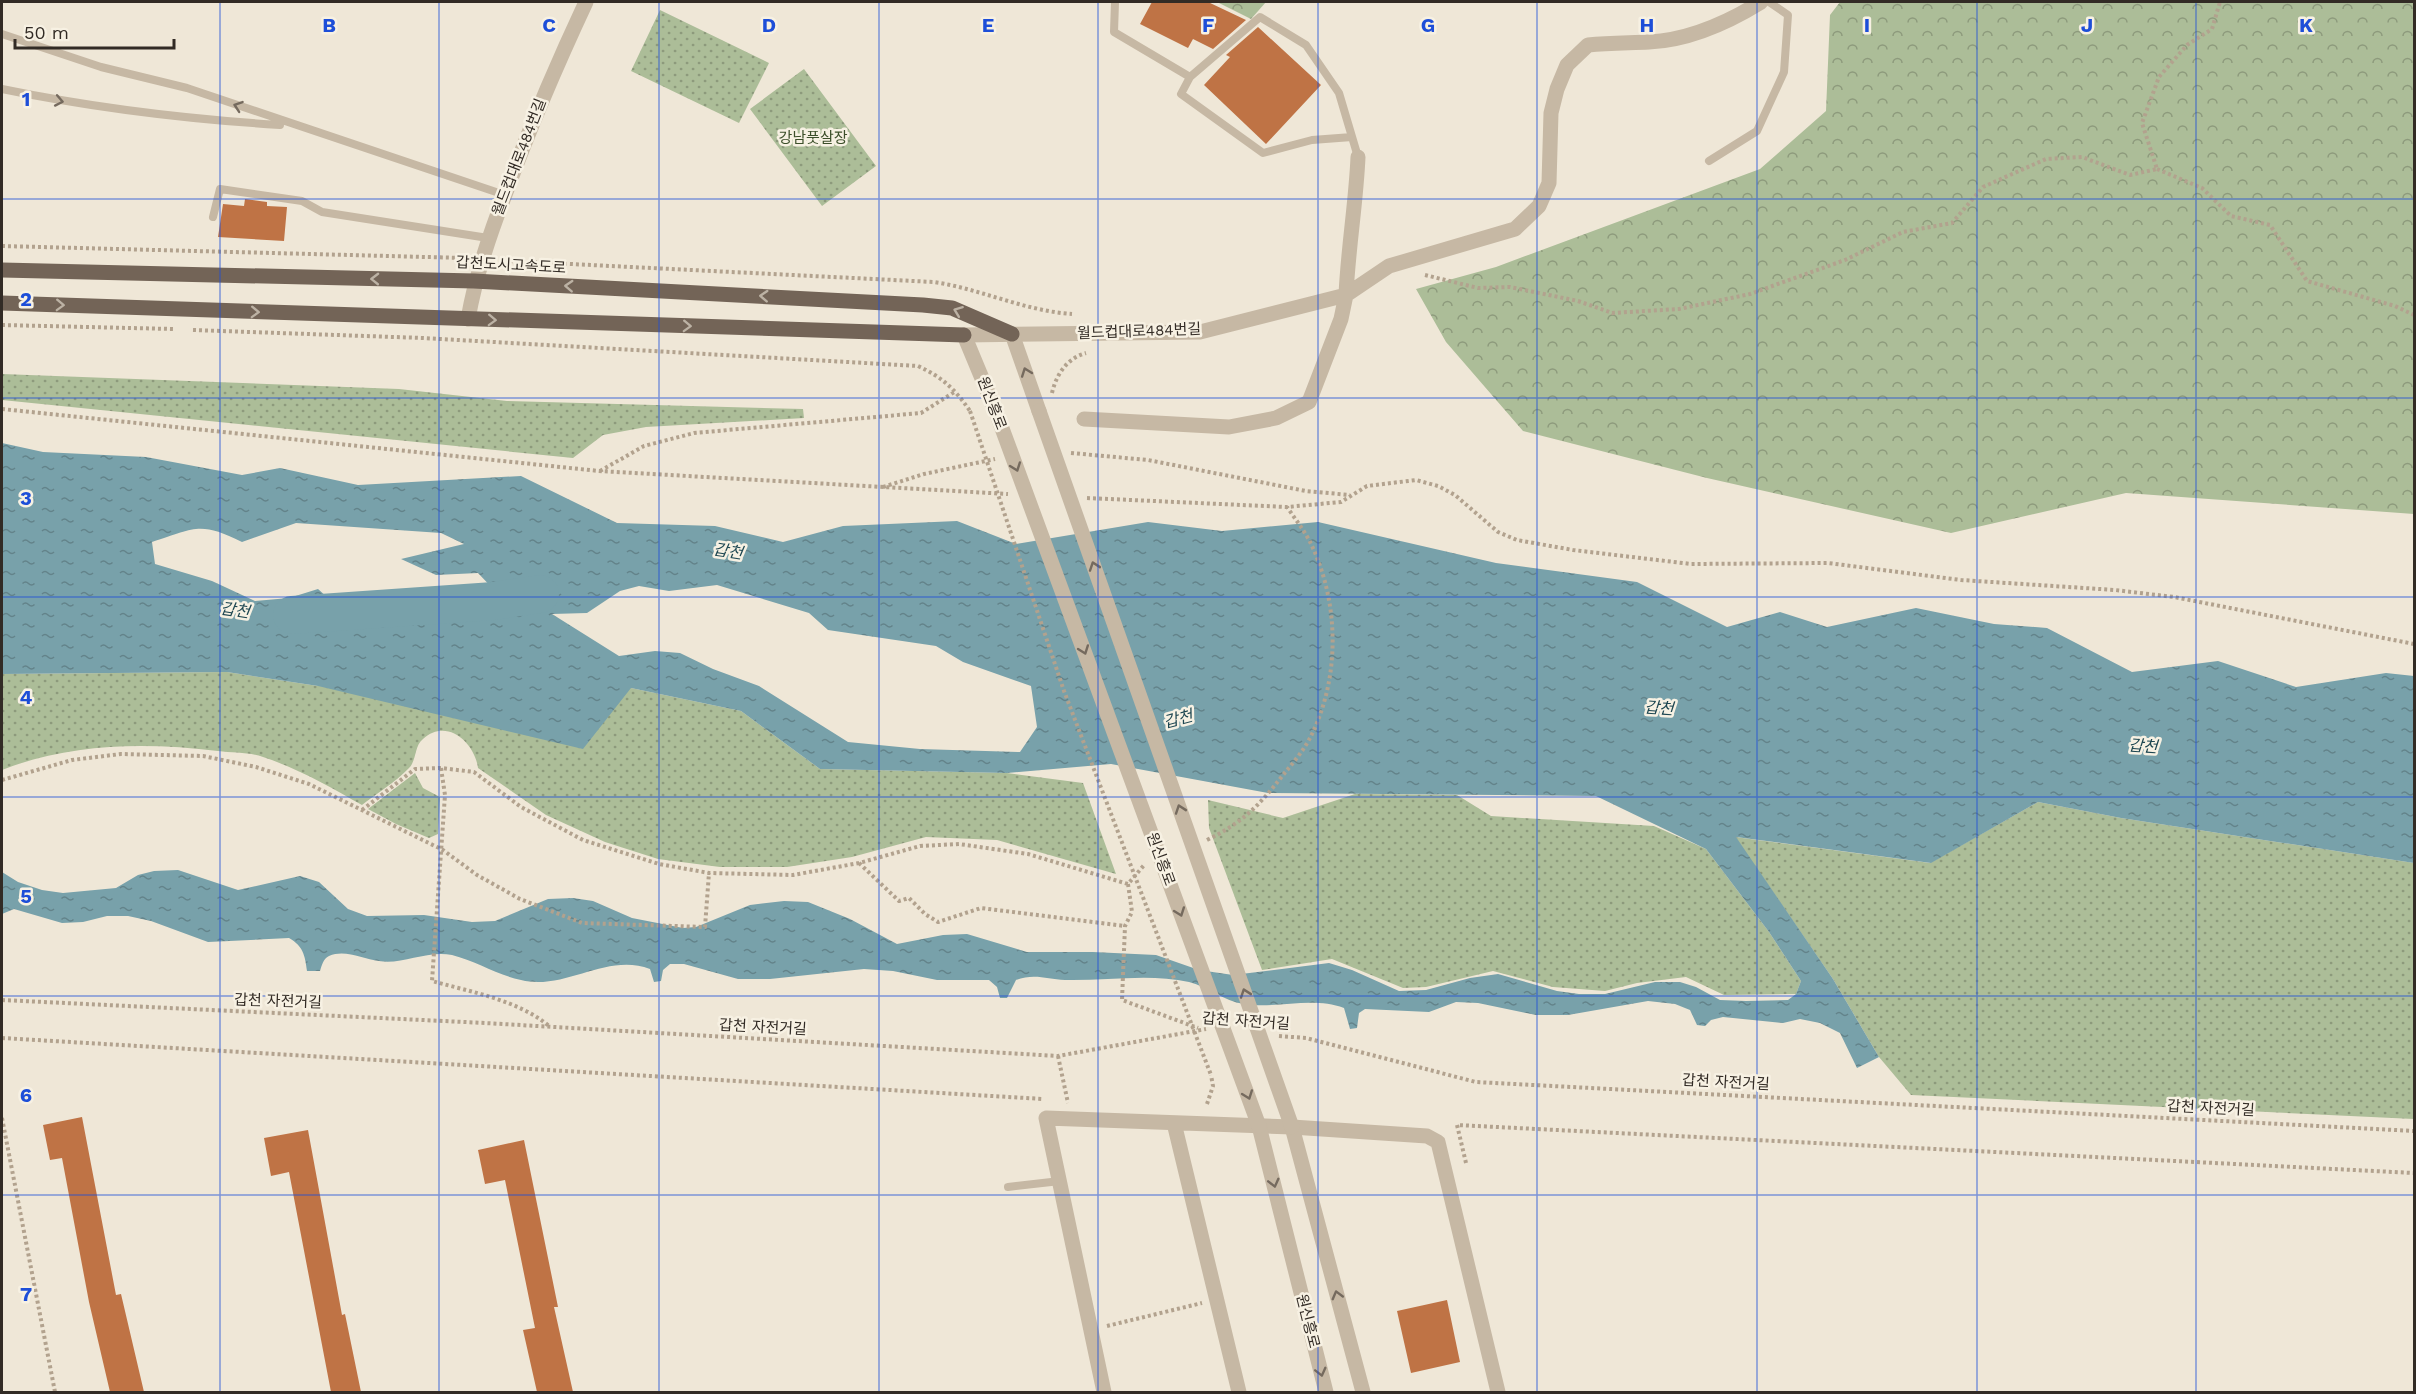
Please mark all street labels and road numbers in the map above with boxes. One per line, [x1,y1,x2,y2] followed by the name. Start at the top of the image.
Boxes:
[488,96,550,218] street label: 월드컵대로484번길
[455,253,567,277] street label: 갑천도시고속도로
[1077,320,1201,342] street label: 월드컵대로484번길
[974,374,1010,432] street label: 원신흥로
[1143,830,1179,888] street label: 원신흥로
[234,990,322,1012] street label: 갑천 자전거길
[1202,1009,1290,1033] street label: 갑천 자전거길
[719,1016,807,1038] street label: 갑천 자전거길
[1682,1071,1770,1093] street label: 갑천 자전거길
[2167,1097,2255,1119] street label: 갑천 자전거길
[1293,1292,1323,1350] street label: 원신흥로

